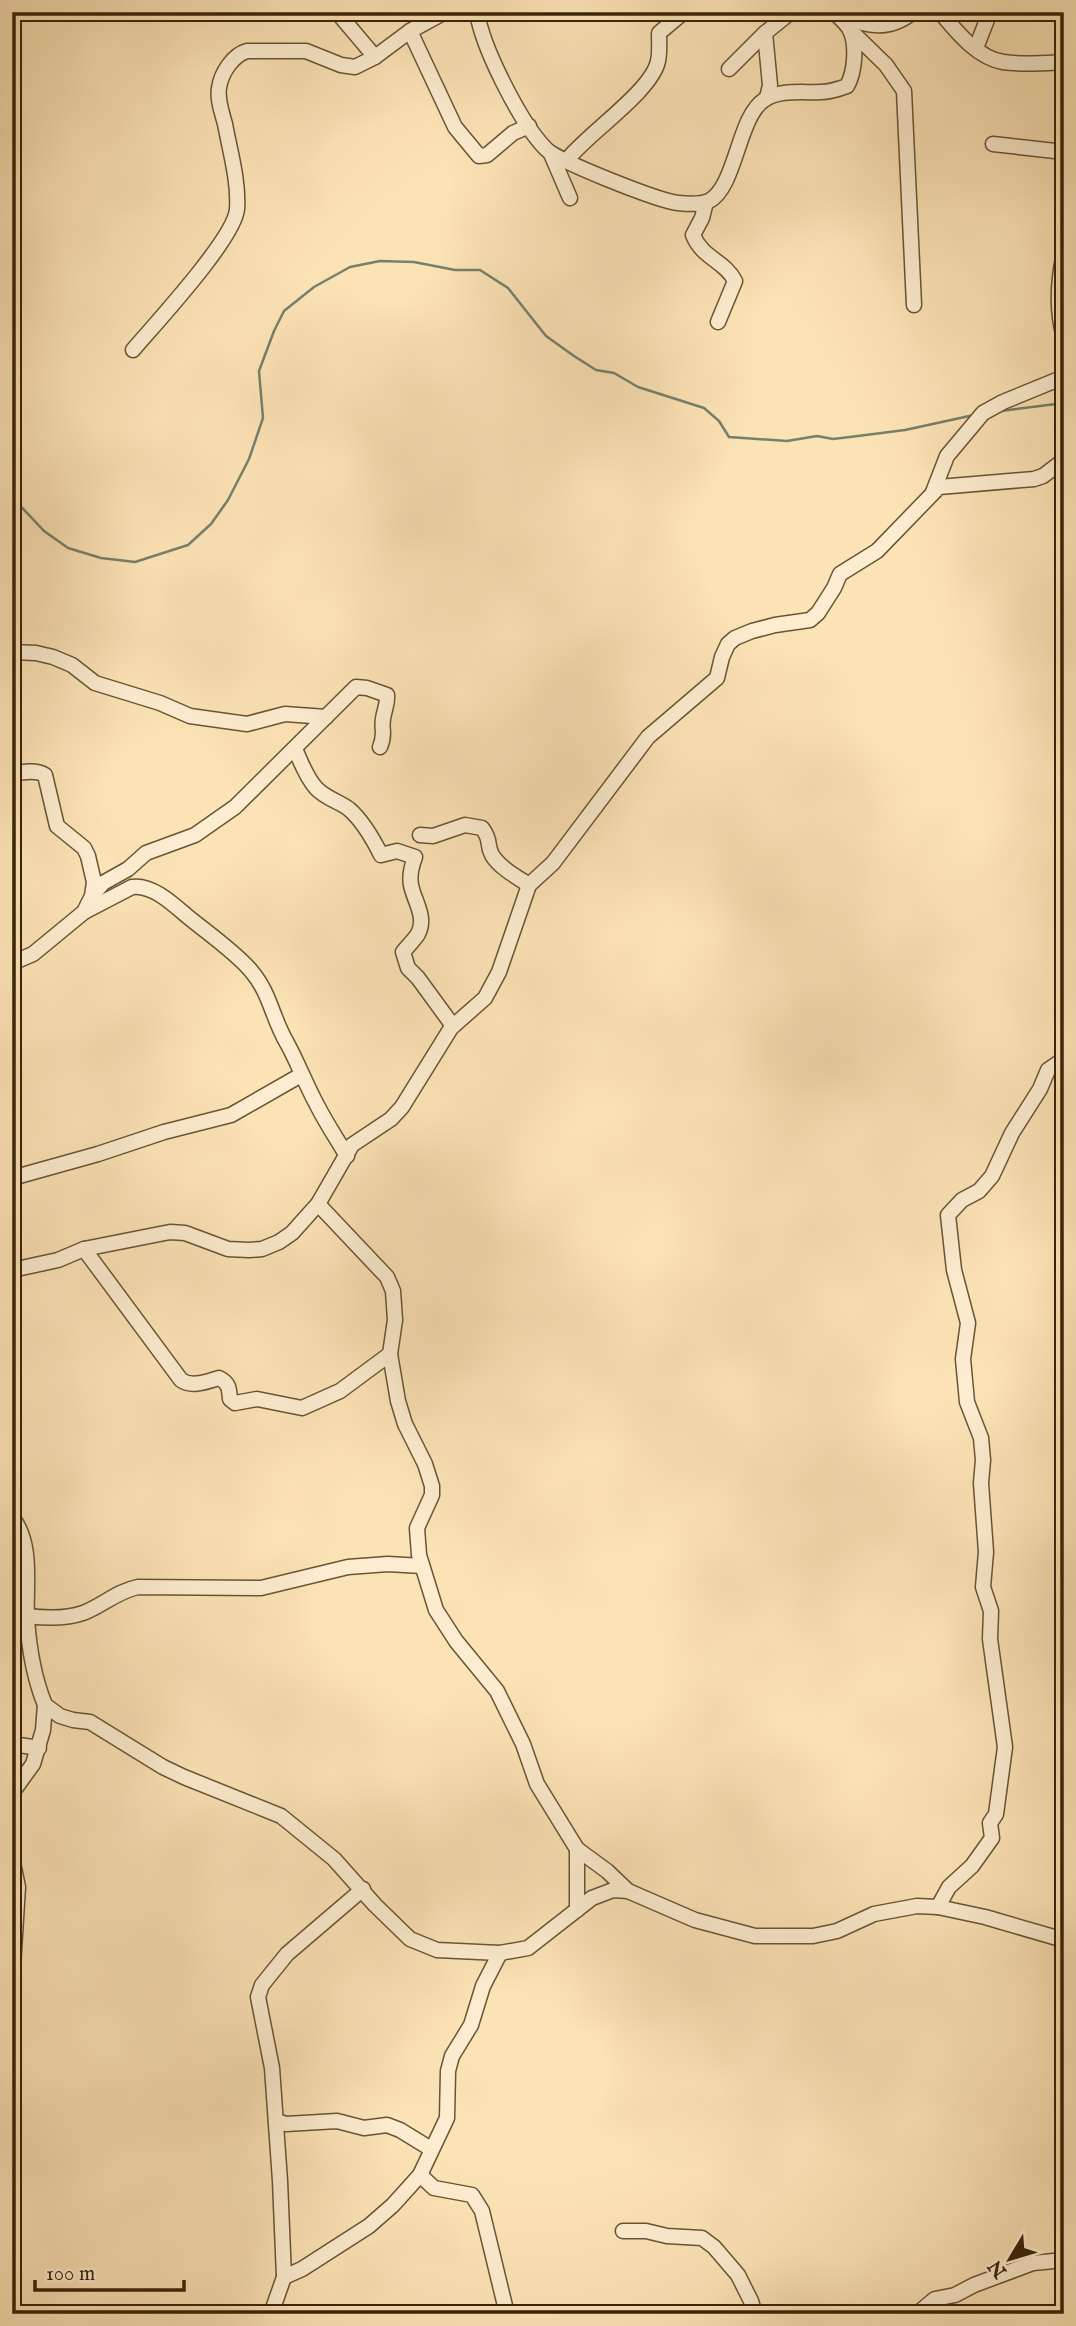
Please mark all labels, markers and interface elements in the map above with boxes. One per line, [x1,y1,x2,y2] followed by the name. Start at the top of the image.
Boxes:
[974,2224,1044,2294] north arrow
[35,2249,184,2293] scale bar
[983,2254,1013,2283] text: N
[46,2261,95,2288] text: 100 m

